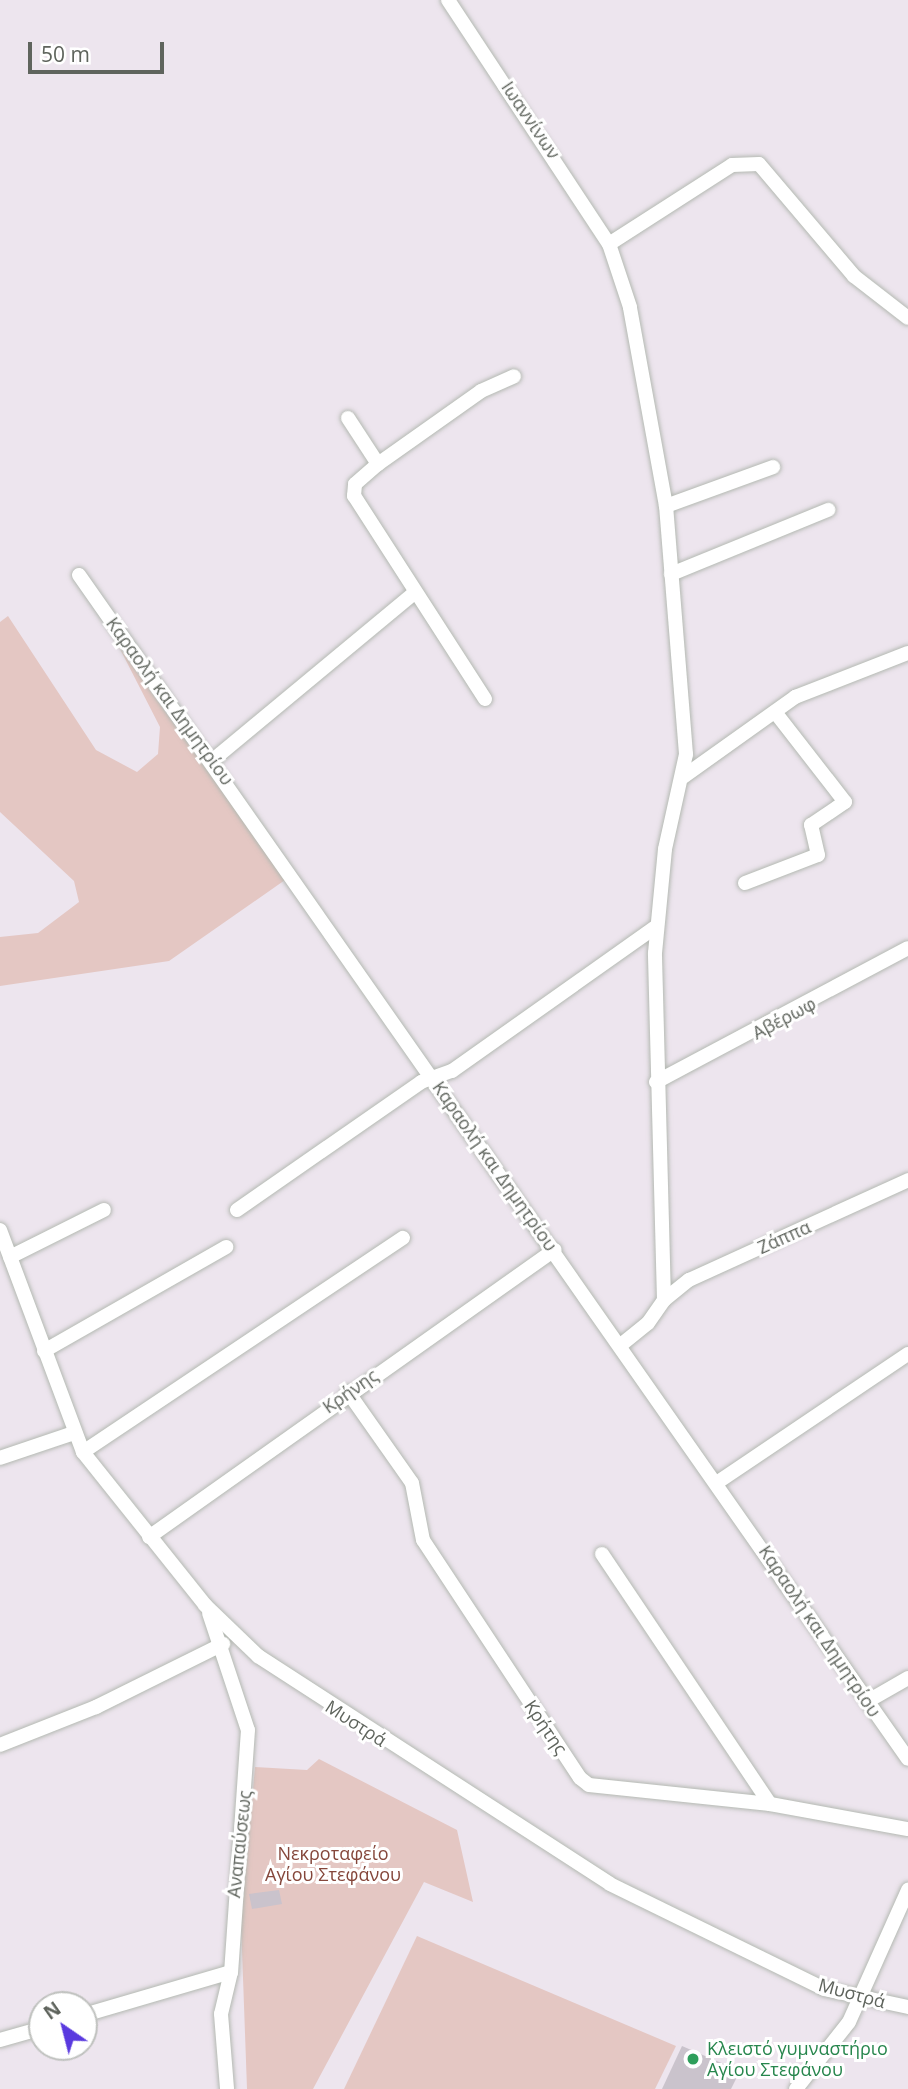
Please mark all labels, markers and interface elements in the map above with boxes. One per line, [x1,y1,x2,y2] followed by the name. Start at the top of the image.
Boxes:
[32,28,168,72] scale bar
[41,40,90,68] text: 50 m
[497,77,565,163] street label: Ιωαννίνων
[102,613,238,789] street label: Καραολή και Δημητρίου
[749,992,819,1044] street label: Αβέρωφ
[428,1077,562,1255] street label: Καραολή και Δημητρίου
[754,1216,814,1258] street label: Ζάππα
[318,1364,382,1418] street label: Κρήνης
[755,1541,885,1721] street label: Καραολή και Δημητρίου
[321,1695,391,1751] street label: Μυστρά
[520,1696,572,1758] street label: Κρήτης
[223,1789,255,1899] street label: Αναπαύσεως
[265,1843,401,1885] park label: Νεκροταφείο Αγίου Στεφάνου
[816,1974,888,2012] street label: Μυστρά
[28,1991,98,2061] north arrow
[38,1995,66,2026] text: N
[707,2038,888,2080] place label: Κλειστό γυμναστήριο Αγίου Στεφάνου
[685,2051,701,2067] marker: Κλειστό γυμναστήριο Αγίου Στεφάνου

